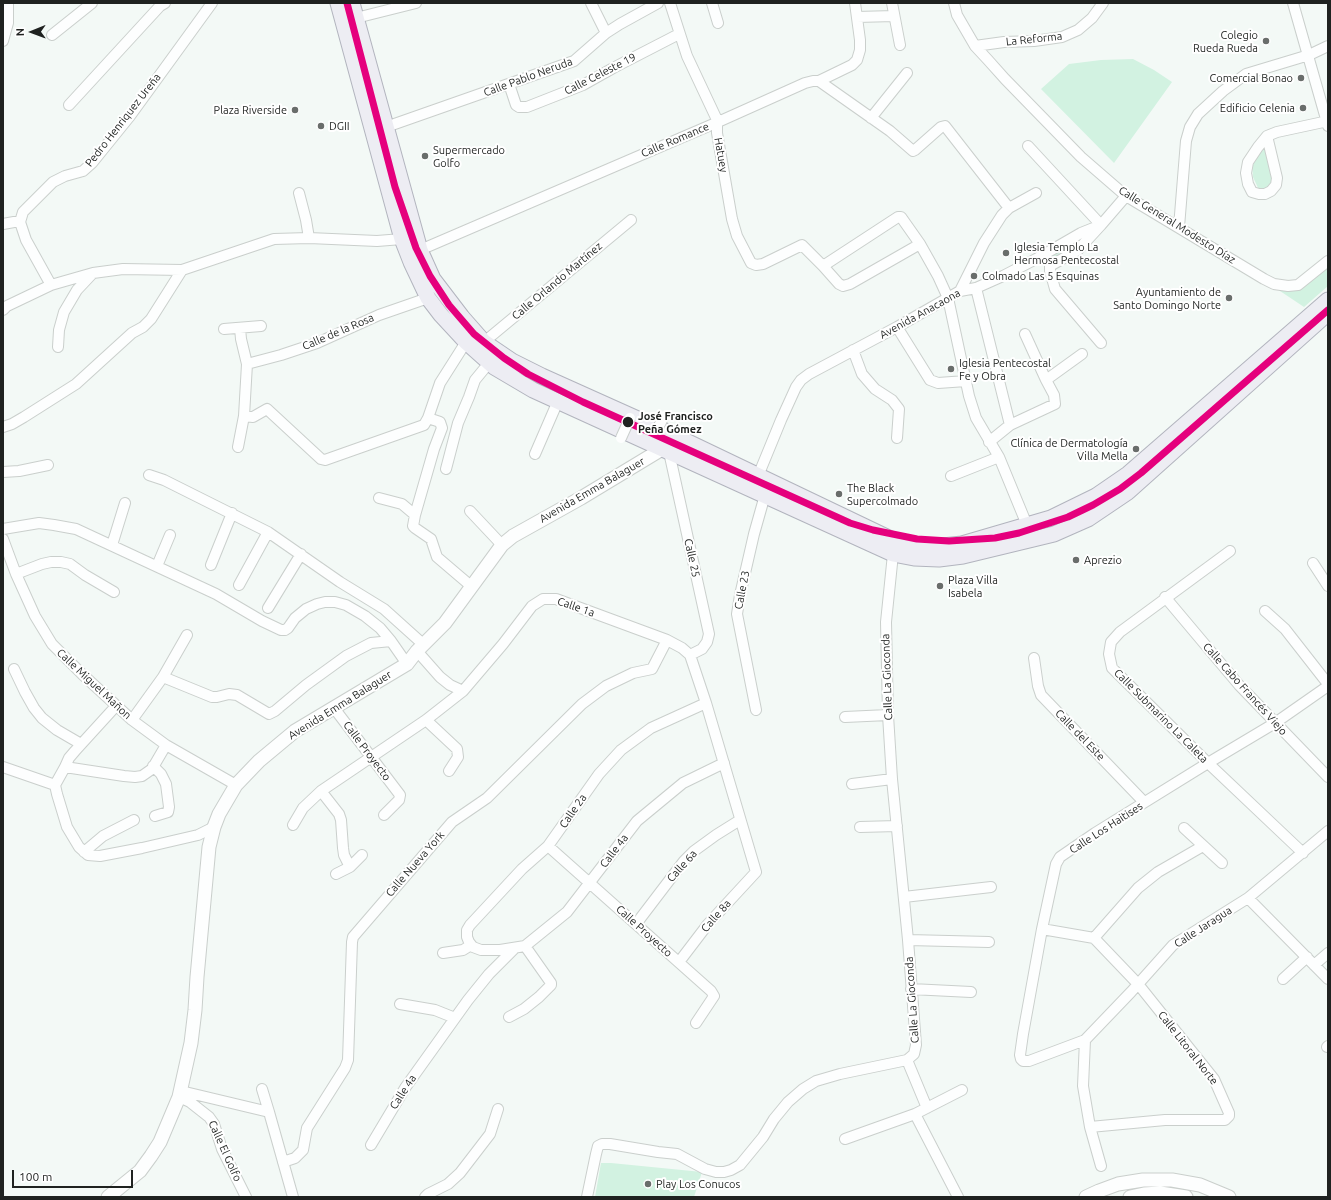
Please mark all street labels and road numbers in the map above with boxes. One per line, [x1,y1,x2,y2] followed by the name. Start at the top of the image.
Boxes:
[1005,29,1063,49] street label: La Reforma
[562,50,638,98] street label: Calle Celeste 19
[482,55,574,99] street label: Calle Pablo Neruda
[82,71,164,169] street label: Pedro Henriquez Ureña
[639,120,711,160] street label: Calle Romance
[711,136,731,174] street label: Hatuey
[1116,184,1238,266] street label: Calle General Modesto Díaz
[509,239,605,323] street label: Calle Orlando Martínez
[877,286,963,342] street label: Avenida Anacaona
[300,311,376,353] street label: Calle de la Rosa
[537,454,647,526] street label: Avenida Emma Balaguer
[681,537,703,579] street label: Calle 25
[732,570,752,610] street label: Calle 23
[556,594,596,620] street label: Calle 1a
[879,633,895,721] street label: Calle La Gioconda
[1200,640,1290,738] street label: Calle Cabo Francés Viejo
[54,646,134,722] street label: Calle Miguel Mañon
[1111,666,1211,766] street label: Calle Submarino La Caleta
[286,668,394,742] street label: Avenida Emma Balaguer
[1052,707,1108,763] street label: Calle del Este
[340,719,394,783] street label: Calle Proyecto
[557,791,589,831] street label: Calle 2a
[1067,799,1145,857] street label: Calle Los Haitises
[383,829,447,899] street label: Calle Nueva York
[597,832,631,870] street label: Calle 4a
[664,847,700,885] street label: Calle 6a
[698,897,734,935] street label: Calle 8a
[613,902,675,960] street label: Calle Proyecto
[1172,904,1234,950] street label: Calle Jaragua
[902,956,922,1044] street label: Calle La Gioconda
[1155,1009,1221,1087] street label: Calle Litoral Norte
[387,1072,419,1112] street label: Calle 4a
[206,1118,244,1184] street label: Calle El Golfo

